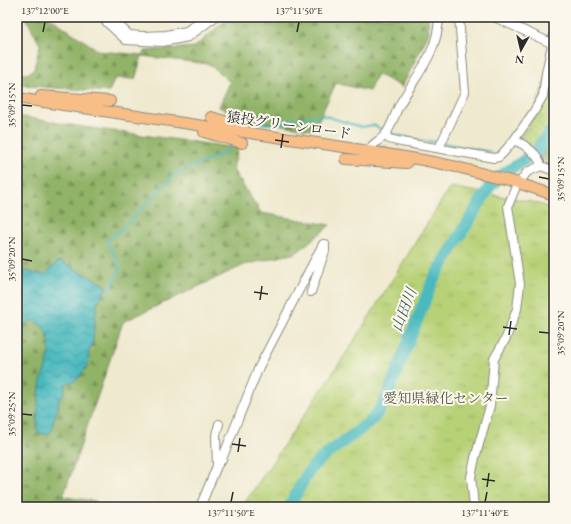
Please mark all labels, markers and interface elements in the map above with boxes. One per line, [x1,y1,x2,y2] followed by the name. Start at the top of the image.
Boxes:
[21,4,69,17] text: 137°12'00"E
[275,4,323,17] text: 137°11'50"E
[501,30,541,70] north arrow
[514,52,525,67] text: N
[5,82,18,127] text: 35°09'15"N
[225,107,353,143] street label: 猿投グリーンロード
[554,156,567,201] text: 35°09'15"N
[5,236,18,281] text: 35°09'20"N
[387,284,421,334] water label: 山田川
[554,310,567,355] text: 35°09'20"N
[383,389,509,407] park label: 愛知県緑化センター
[5,391,18,436] text: 35°09'25"N
[207,506,255,519] text: 137°11'50"E
[461,506,509,519] text: 137°11'40"E

